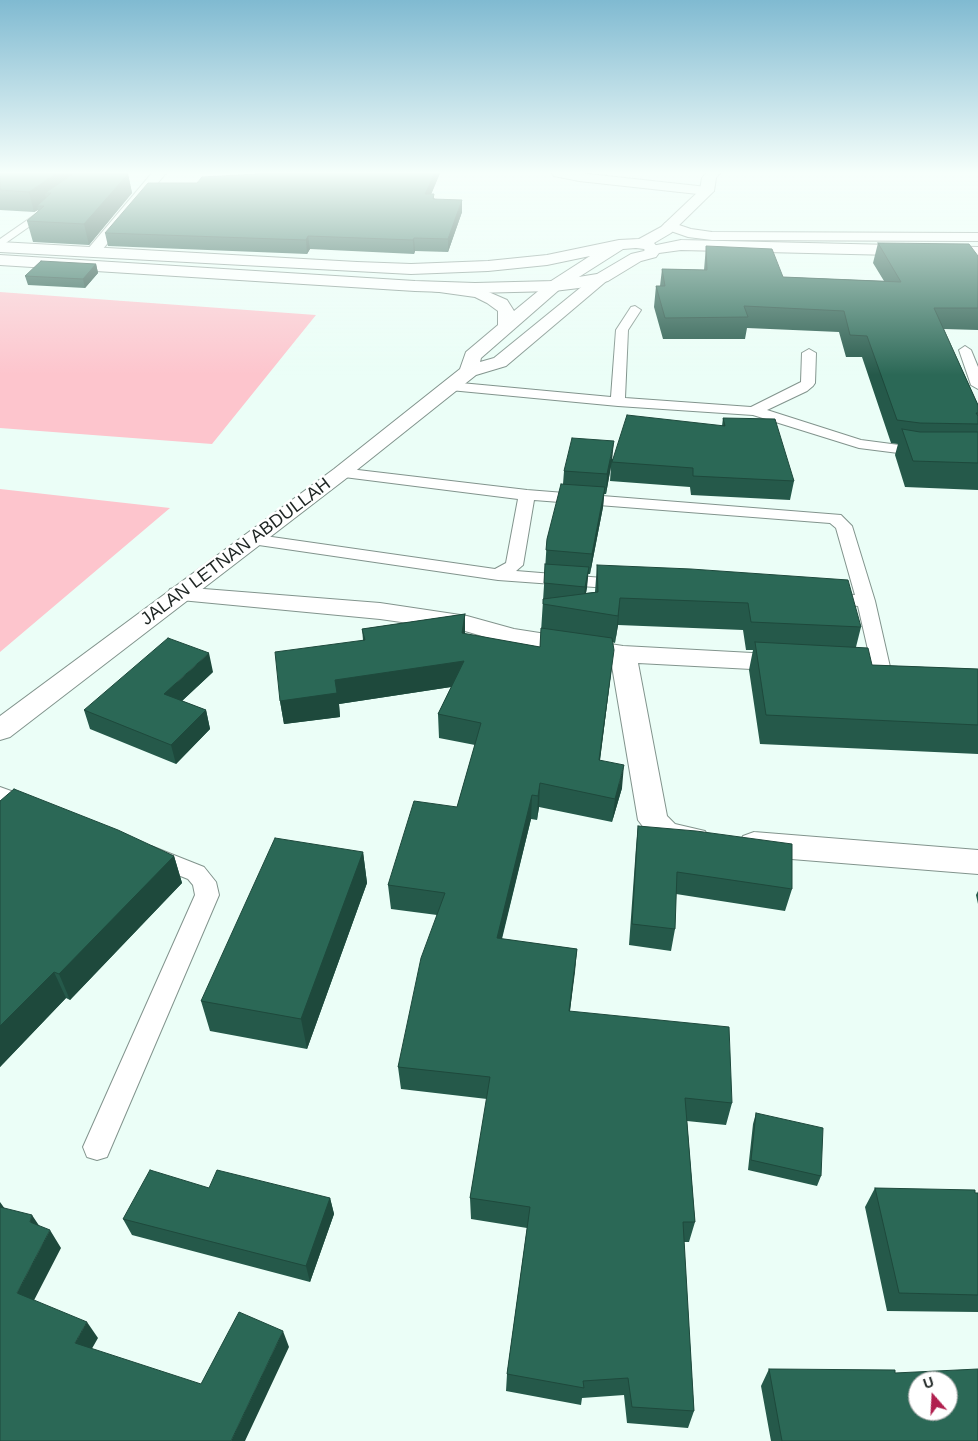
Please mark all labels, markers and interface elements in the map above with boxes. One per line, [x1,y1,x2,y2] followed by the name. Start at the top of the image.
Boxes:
[137,474,335,630] street label: JALAN LETNAN ABDULLAH
[908,1371,958,1421] north arrow
[921,1374,936,1392] text: U

